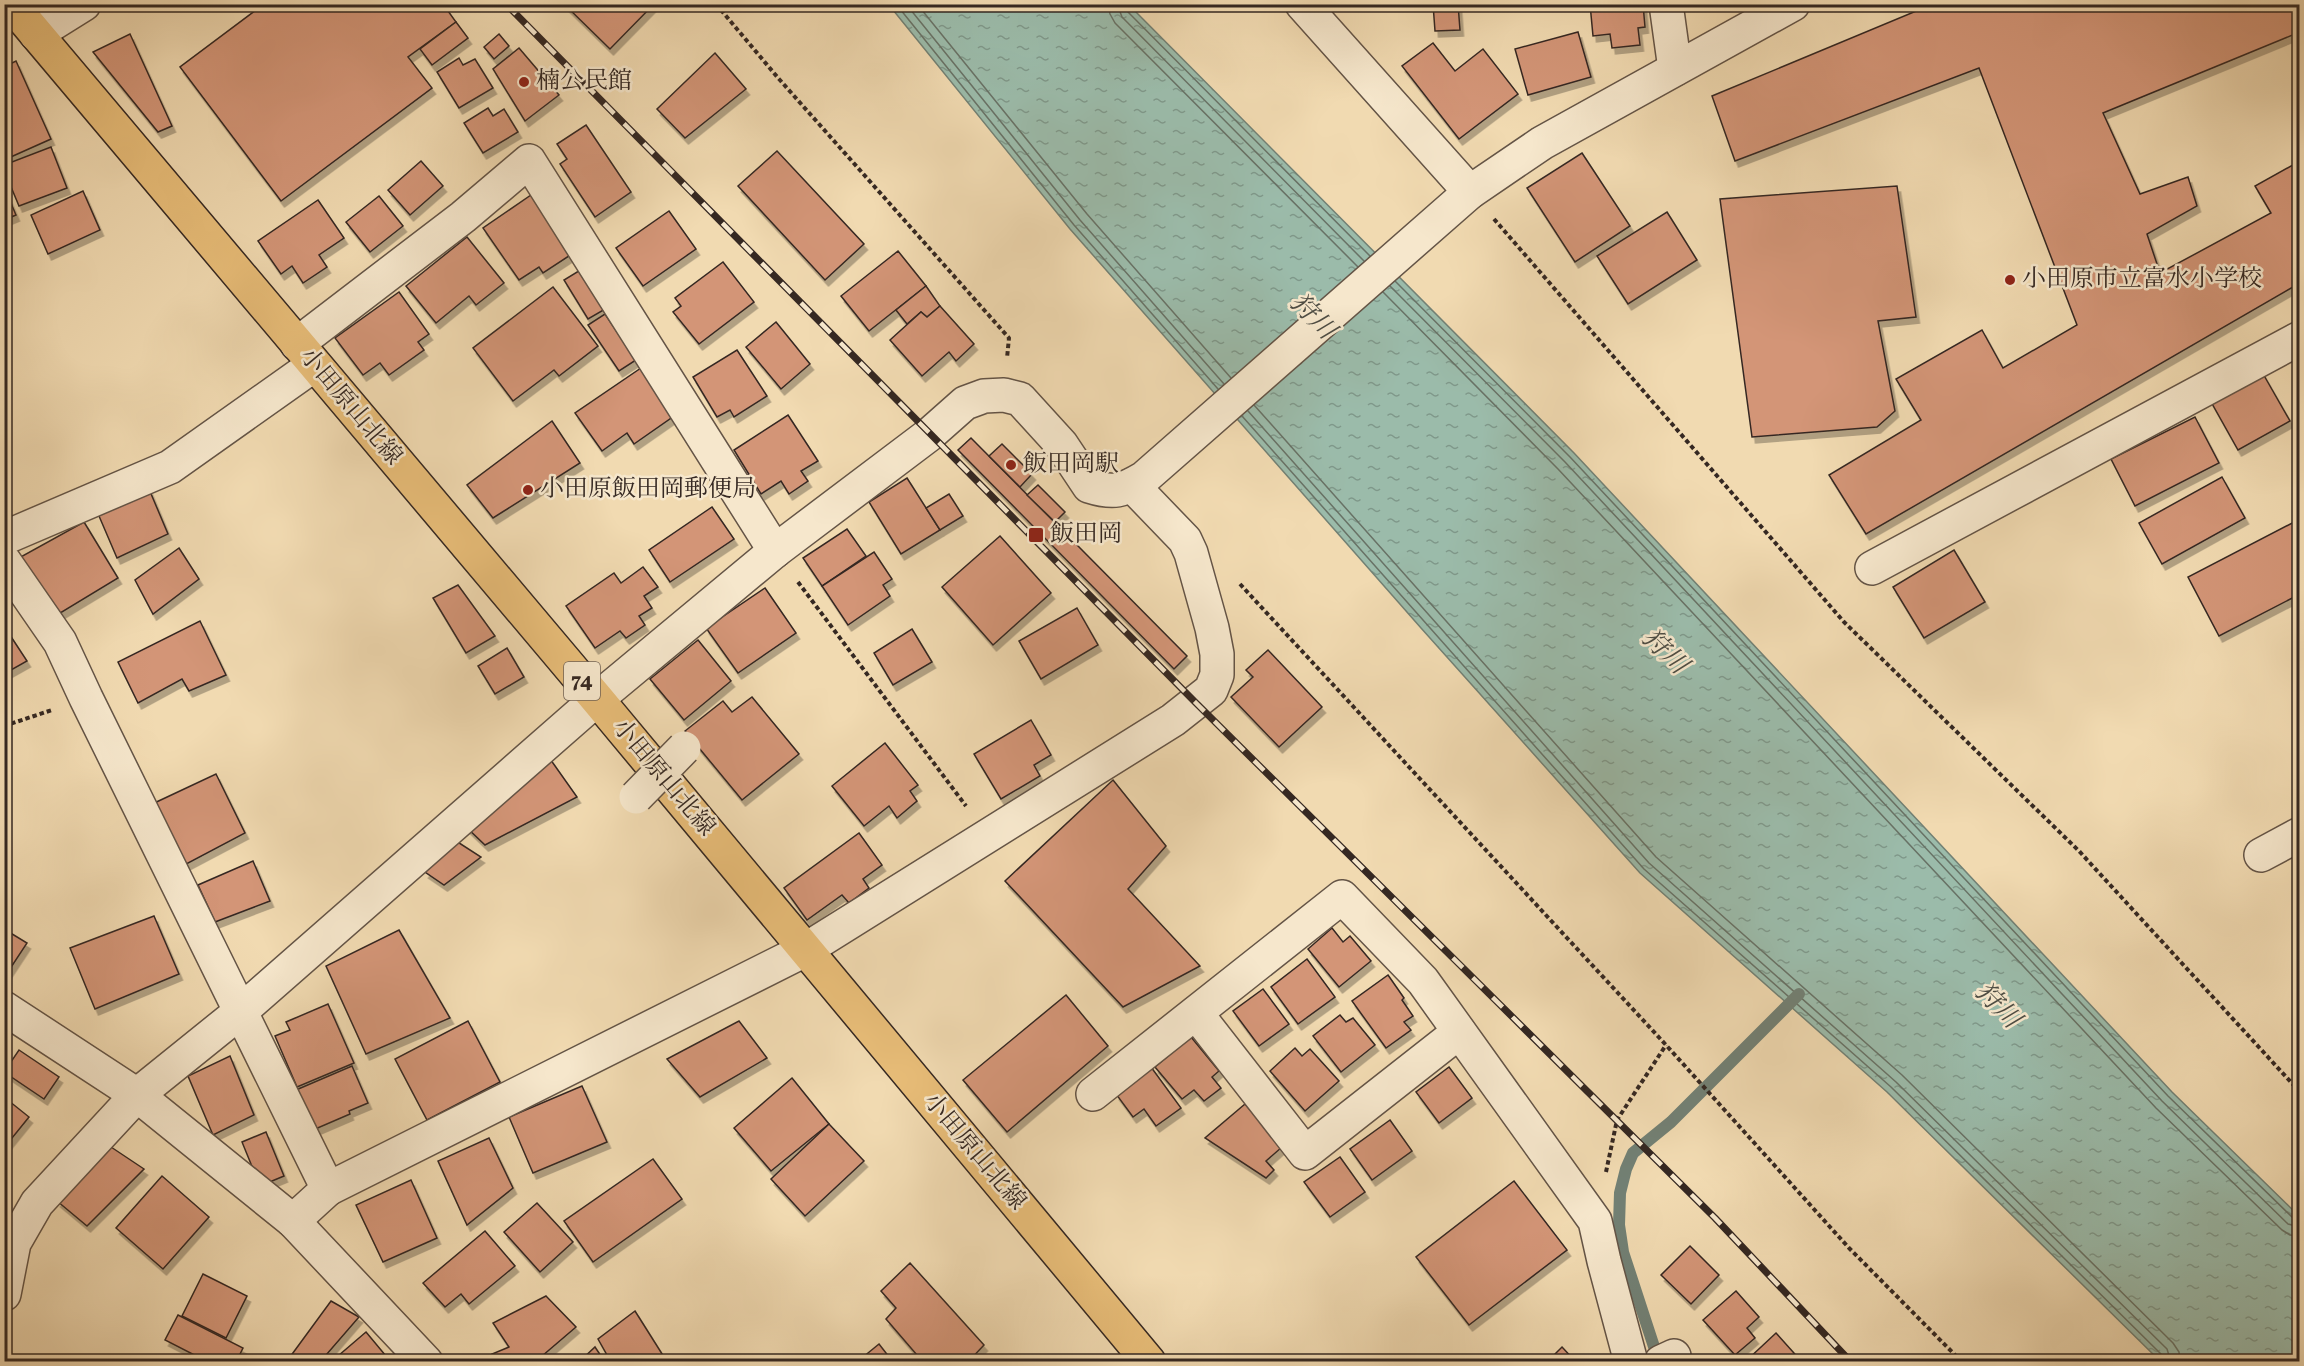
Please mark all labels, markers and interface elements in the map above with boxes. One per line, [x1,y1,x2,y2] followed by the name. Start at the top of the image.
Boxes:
[536,65,632,99] place label: 楠公民館
[517,75,531,89] marker: 楠公民館
[2022,263,2262,297] place label: 小田原市立富水小学校
[2003,273,2017,287] marker: 小田原市立富水小学校
[1281,286,1345,350] water label: 狩川
[291,341,409,473] street label: 小田原山北線
[1023,448,1119,482] place label: 飯田岡駅
[1004,458,1018,472] marker: 飯田岡駅
[540,473,756,507] place label: 小田原飯田岡郵便局
[521,483,535,497] marker: 小田原飯田岡郵便局
[1050,518,1122,552] place label: 飯田岡
[1027,526,1045,544] marker: 飯田岡
[1633,621,1697,685] water label: 狩川
[564,662,600,700] road number: 74
[604,712,722,844] street label: 小田原山北線
[1966,975,2030,1039] water label: 狩川
[915,1086,1033,1218] street label: 小田原山北線

